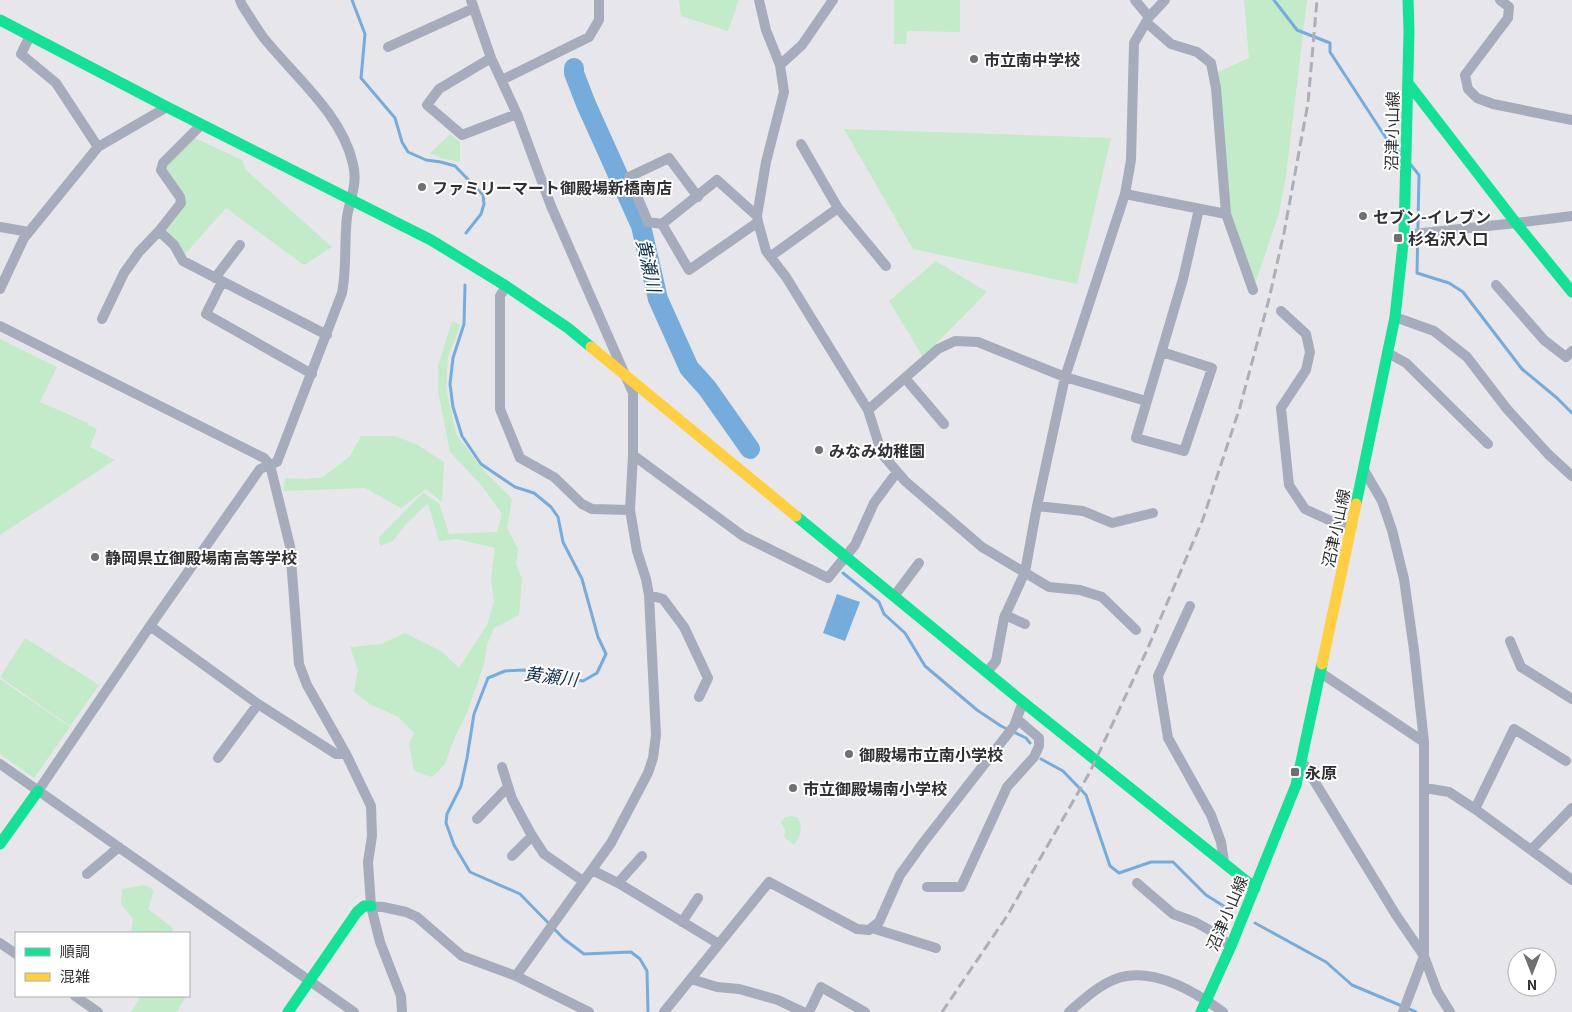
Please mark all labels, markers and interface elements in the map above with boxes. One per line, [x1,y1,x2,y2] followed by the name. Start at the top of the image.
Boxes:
[984,47,1080,71] place label: 市立南中学校
[968,53,980,65] marker: 市立南中学校
[1378,91,1404,171] street label: 沼津小山線
[432,175,672,199] place label: ファミリーマート御殿場新橋南店
[416,181,428,193] marker: ファミリーマート御殿場新橋南店
[1373,204,1491,228] place label: セブン-イレブン
[1357,210,1369,222] marker: セブン-イレブン
[1408,226,1488,250] place label: 杉名沢入口
[1392,232,1404,244] marker: 杉名沢入口
[631,236,669,296] water label: 黄瀬川
[829,438,925,462] place label: みなみ幼稚園
[813,444,825,456] marker: みなみ幼稚園
[1315,486,1355,570] street label: 沼津小山線
[105,545,297,569] place label: 静岡県立御殿場南高等学校
[89,551,101,563] marker: 静岡県立御殿場南高等学校
[523,659,581,691] water label: 黄瀬川
[859,742,1003,766] place label: 御殿場市立南小学校
[843,748,855,760] marker: 御殿場市立南小学校
[1305,760,1337,784] place label: 永原
[1289,766,1301,778] marker: 永原
[803,776,947,800] place label: 市立御殿場南小学校
[787,782,799,794] marker: 市立御殿場南小学校
[1199,871,1253,955] street label: 沼津小山線
[15,932,190,997] legend
[60,940,90,961] text: 順調
[1507,947,1557,997] north arrow
[60,965,90,986] text: 混雑
[1527,976,1537,996] text: N

